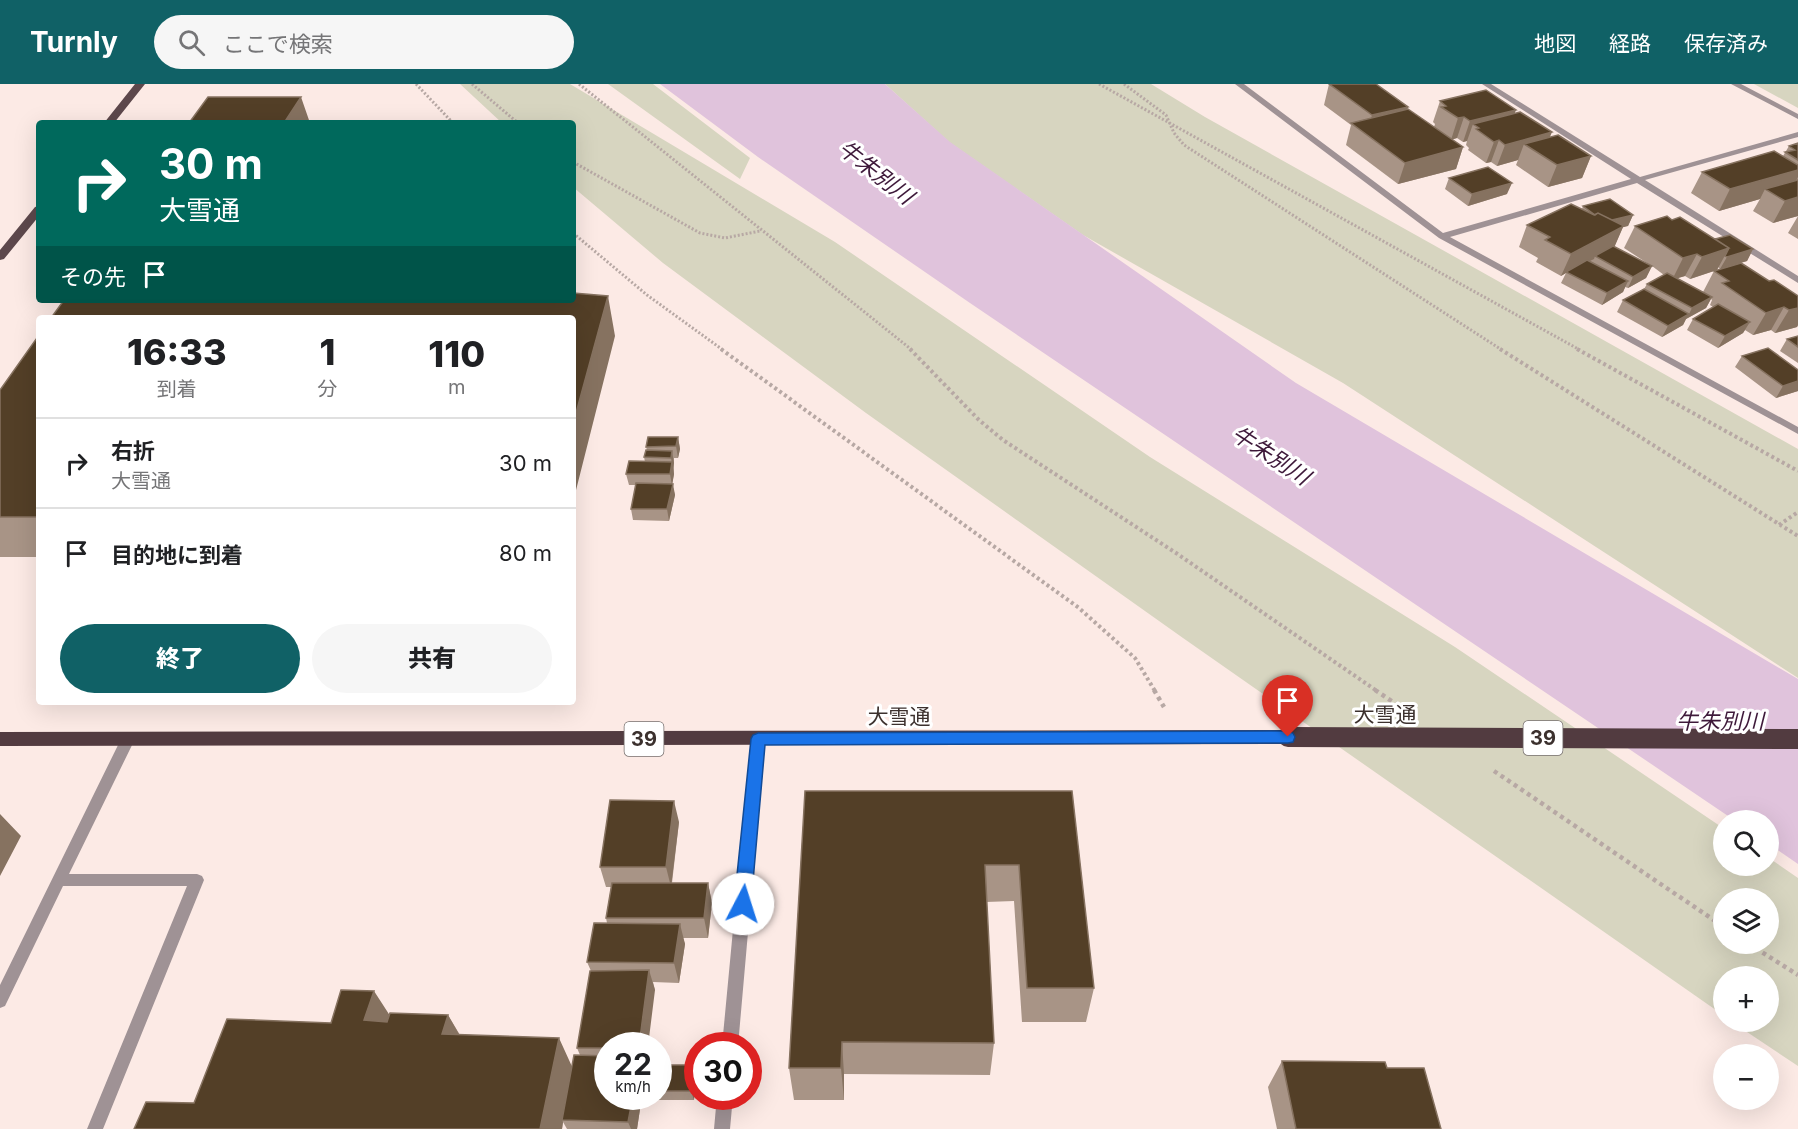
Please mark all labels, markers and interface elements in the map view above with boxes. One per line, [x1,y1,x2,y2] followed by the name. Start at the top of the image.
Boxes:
[154,15,574,69] search box
[30,25,118,59] text: Turnly
[175,26,208,59] icon: search
[223,31,333,57] text: ここで検索
[1534,31,1576,56] text: 地図
[1609,31,1651,56] text: 経路
[1684,31,1768,56] text: 保存済み
[833,135,920,211] water label: 牛朱別川
[159,138,263,189] text: 30 m
[60,144,138,222] icon: right
[159,194,240,227] text: 大雪通
[138,258,171,291] icon: arrive
[60,264,126,290] text: その先
[127,330,227,374] text: 16:33
[320,330,335,374] text: 1
[428,332,485,376] text: 110
[448,375,465,399] text: m
[157,377,197,401] text: 到着
[317,377,337,401] text: 分
[1227,420,1317,491] water label: 牛朱別川
[111,438,155,464] text: 右折
[60,447,93,480] icon: right
[499,450,552,476] text: 30 m
[111,469,171,493] text: 大雪通
[60,537,93,570] icon: arrive
[499,540,552,566] text: 80 m
[111,542,243,568] text: 目的地に到着
[60,624,300,693] button: 終了
[312,624,552,693] button: 共有
[1262,675,1313,737] pin
[1271,684,1304,717] icon: arrive
[1354,702,1417,727] street label: 大雪通
[868,704,931,729] street label: 大雪通
[1676,708,1766,734] water label: 牛朱別川
[1524,721,1562,755] road number: 39
[624,722,664,756] road number: 39
[1713,810,1779,1110] map controls
[1713,810,1779,876] button: search
[711,872,775,936] position arrow
[1713,888,1779,954] button: layers
[1713,966,1779,1032] button: +
[684,1032,762,1110] speed limit sign: 30
[1713,1044,1779,1110] button: −
[614,1046,652,1082] text: 22
[615,1077,651,1096] text: km/h

